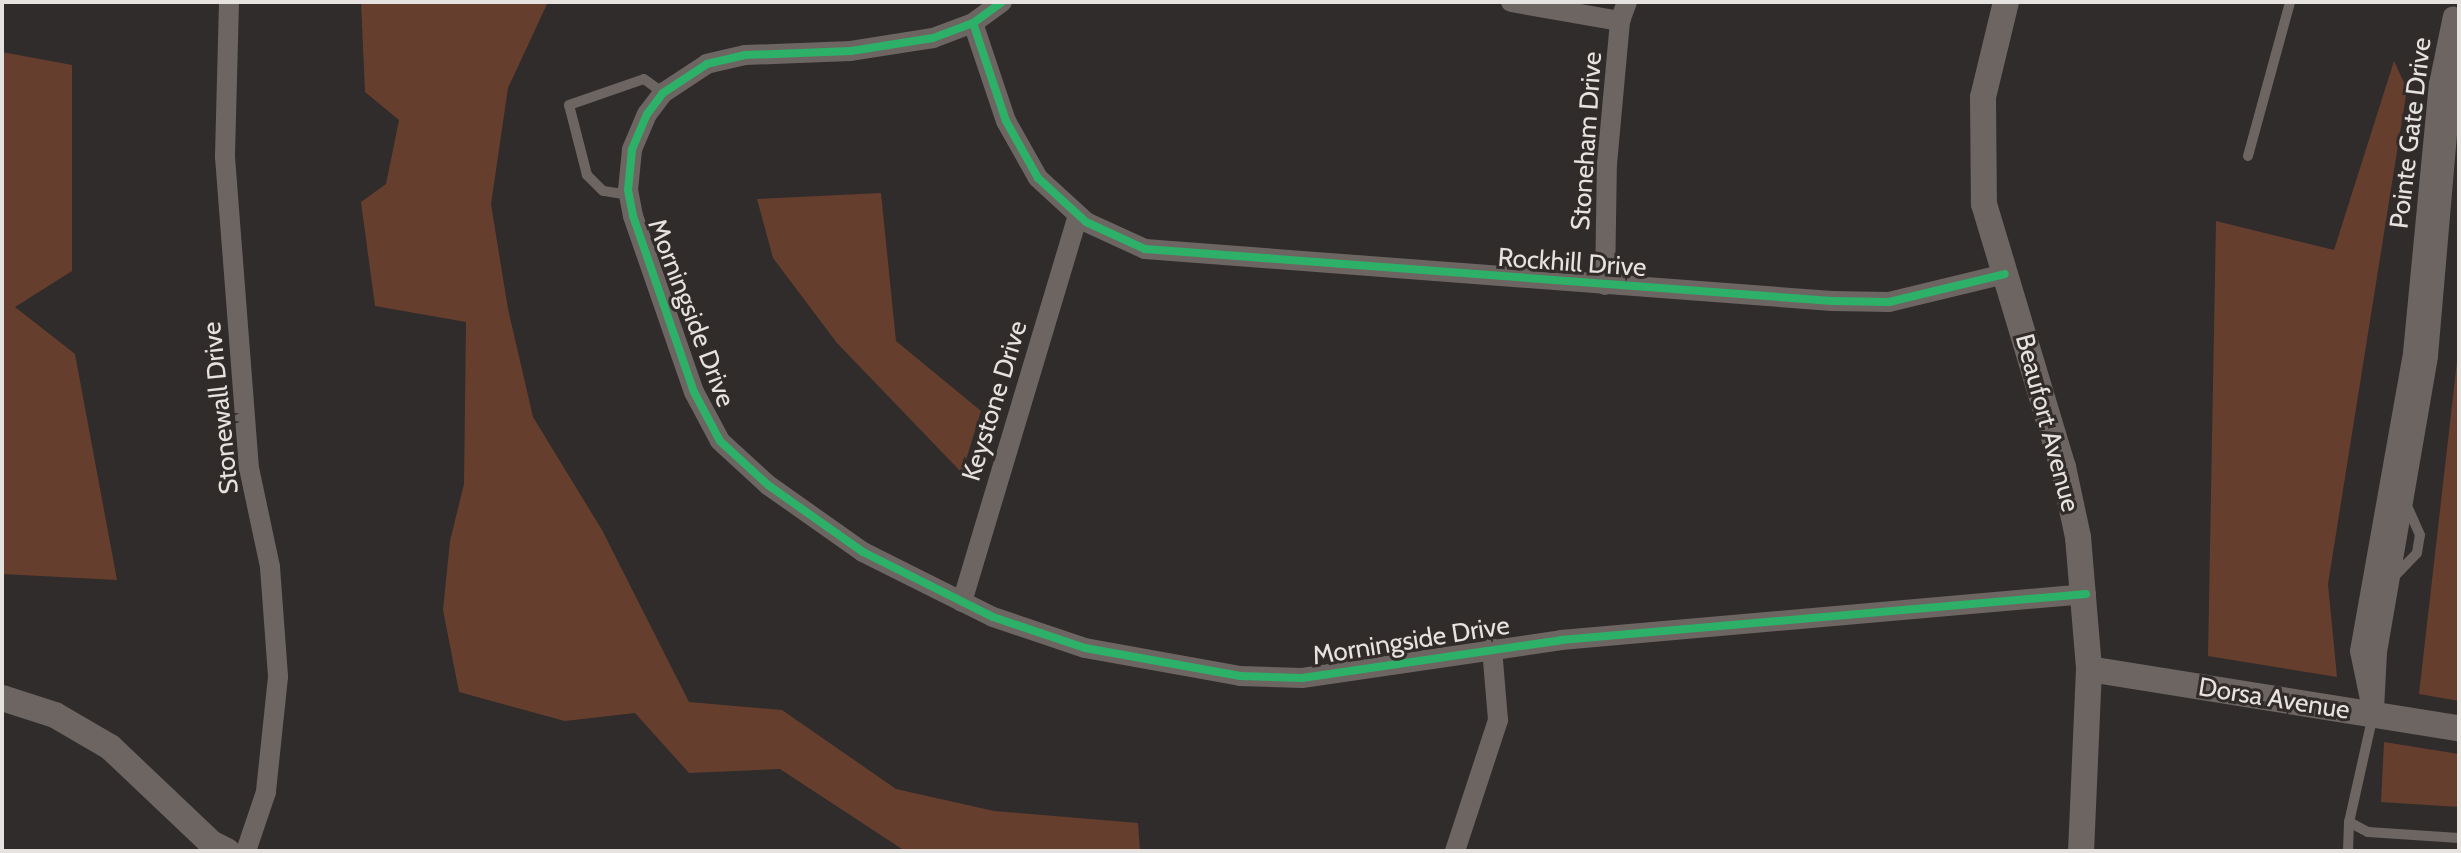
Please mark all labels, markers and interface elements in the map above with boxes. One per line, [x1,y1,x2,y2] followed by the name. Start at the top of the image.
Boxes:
[2384,36,2438,230] street label: Pointe Gate Drive
[1565,51,1609,231] street label: Stoneham Drive
[641,215,741,411] street label: Morningside Drive
[1497,242,1647,284] street label: Rockhill Drive
[956,317,1034,485] street label: Keystone Drive
[196,320,246,496] street label: Stonewall Drive
[2008,331,2086,515] street label: Beaufort Avenue
[1310,610,1512,672] street label: Morningside Drive
[2196,672,2352,726] street label: Dorsa Avenue

